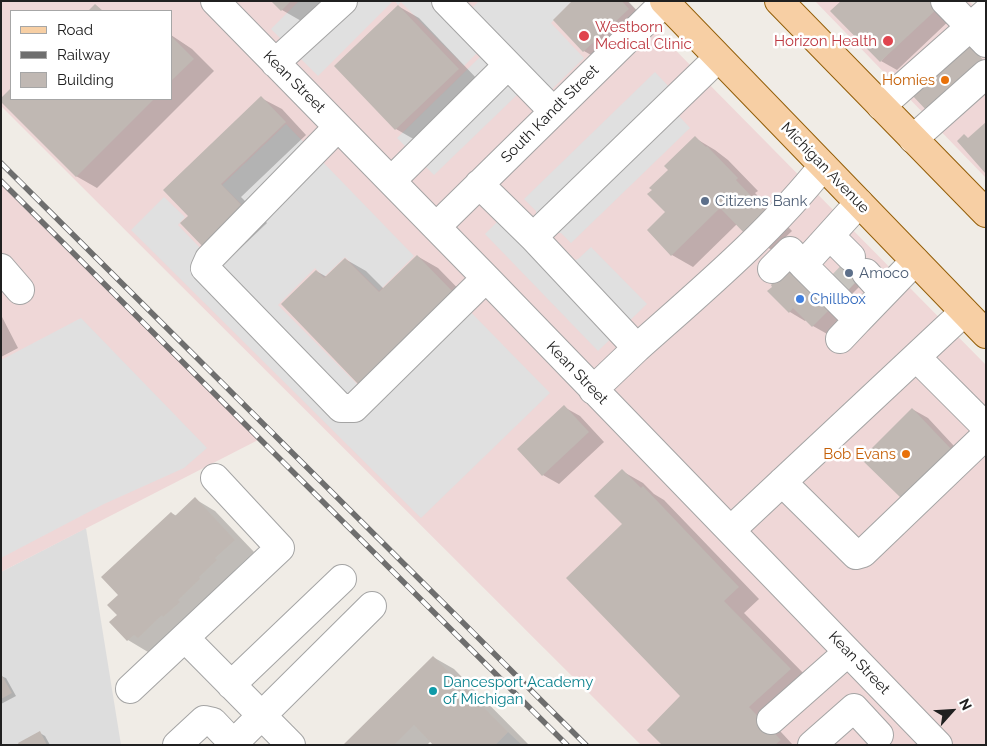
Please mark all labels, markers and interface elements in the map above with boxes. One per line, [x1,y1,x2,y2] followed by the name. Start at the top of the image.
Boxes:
[10,10,172,100] legend
[595,18,692,53] place label: Westborn Medical Clinic
[57,21,93,39] text: Road
[577,29,591,43] marker: Westborn Medical Clinic
[774,32,877,50] place label: Horizon Health
[881,34,895,48] marker: Horizon Health
[57,46,110,64] text: Railway
[259,47,329,117] street label: Kean Street
[497,61,603,167] street label: South Kandt Street
[57,71,114,89] text: Building
[882,71,935,89] place label: Homies
[939,74,951,86] marker: Homies
[777,119,873,217] street label: Michigan Avenue
[715,192,808,210] place label: Citizens Bank
[699,195,711,207] marker: Citizens Bank
[859,264,909,282] place label: Amoco
[843,267,855,279] marker: Amoco
[810,290,866,308] place label: Chillbox
[794,293,806,305] marker: Chillbox
[543,338,611,408] street label: Kean Street
[823,445,896,463] place label: Bob Evans
[900,448,912,460] marker: Bob Evans
[825,628,893,698] street label: Kean Street
[443,673,593,708] place label: Dancesport Academy of Michigan
[427,685,439,697] marker: Dancesport Academy of Michigan
[927,686,977,736] north arrow
[956,696,975,713] text: N

